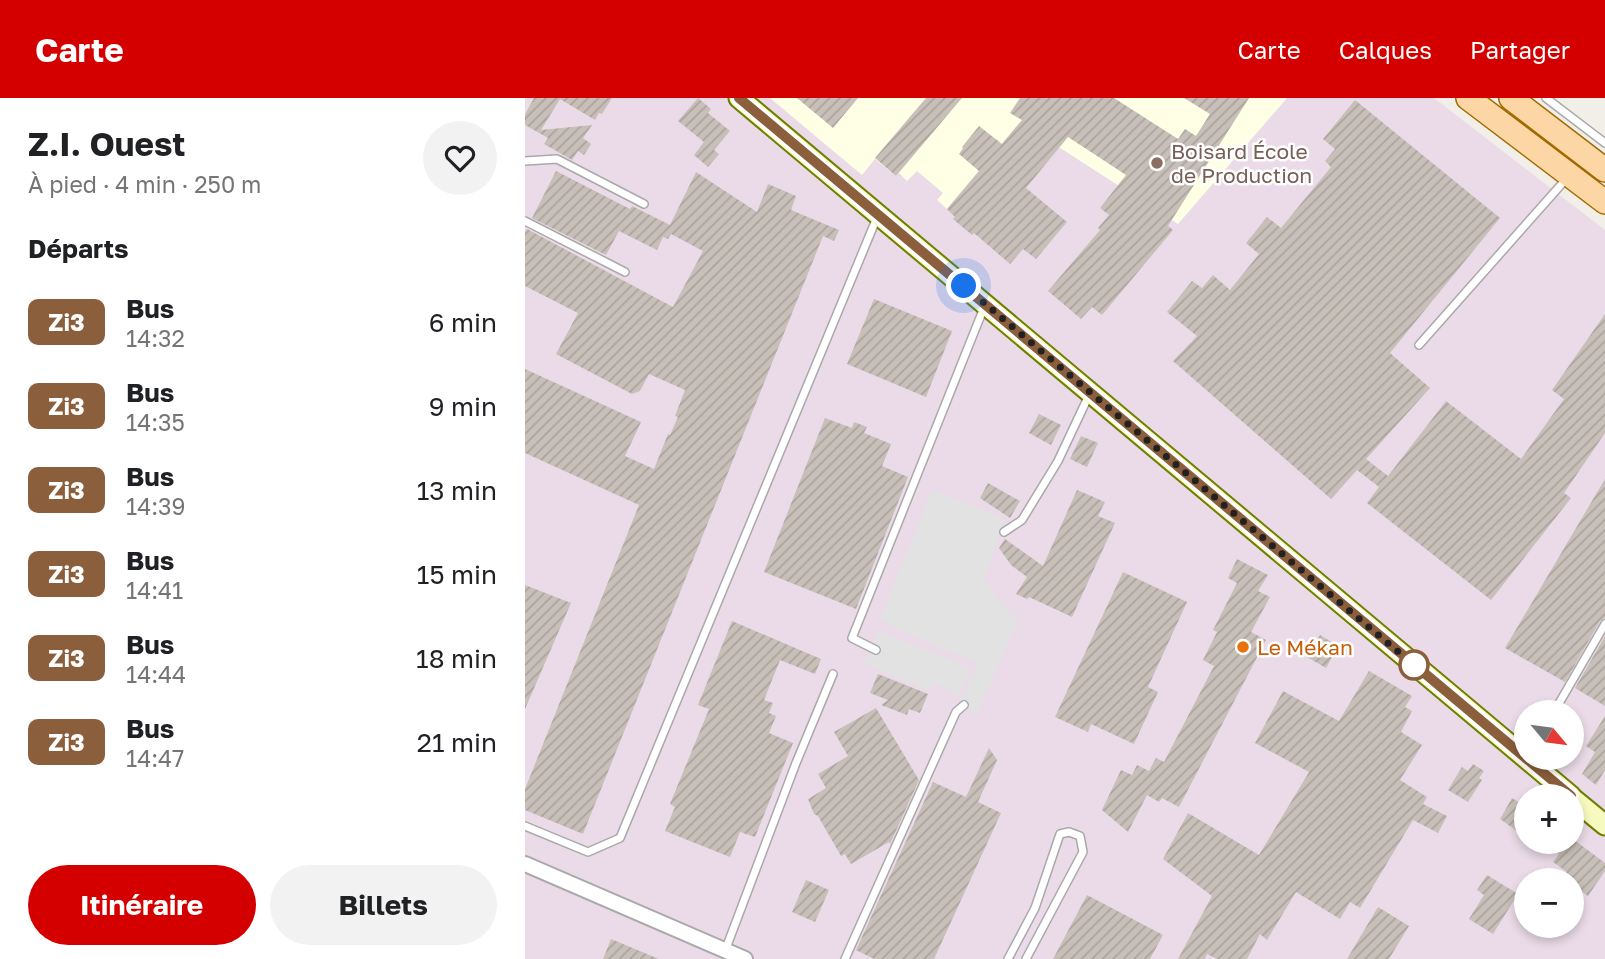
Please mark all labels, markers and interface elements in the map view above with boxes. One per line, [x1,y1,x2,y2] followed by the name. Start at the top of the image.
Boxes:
[35,30,124,69] text: Carte
[1237,35,1301,64] text: Carte
[1339,35,1432,64] text: Calques
[1470,35,1570,64] text: Partager
[423,121,497,195] button: heart
[28,124,185,163] text: Z.I. Ouest
[1171,138,1312,188] place label: Boisard École de Production
[1149,155,1165,171] marker: Boisard École de Production
[28,170,261,198] text: À pied · 4 min · 250 m
[28,233,129,264] text: Départs
[946,268,981,303] your location
[126,293,174,324] text: Bus
[48,307,85,336] text: Zi3
[429,307,497,338] text: 6 min
[126,324,185,352] text: 14:32
[126,377,174,408] text: Bus
[48,391,85,420] text: Zi3
[429,391,497,422] text: 9 min
[126,408,185,436] text: 14:35
[126,461,174,492] text: Bus
[48,475,85,504] text: Zi3
[417,475,497,506] text: 13 min
[126,492,185,520] text: 14:39
[126,545,174,576] text: Bus
[48,559,85,588] text: Zi3
[417,559,497,590] text: 15 min
[126,576,183,604] text: 14:41
[126,629,174,660] text: Bus
[1257,634,1353,660] place label: Le Mékan
[1235,639,1251,655] marker: Le Mékan
[48,643,85,672] text: Zi3
[416,643,497,674] text: 18 min
[1399,650,1429,680] unlabelled marker
[126,660,186,688] text: 14:44
[1514,700,1584,770] north arrow
[1514,700,1584,938] map controls
[126,713,174,744] text: Bus
[48,727,85,756] text: Zi3
[417,727,497,758] text: 21 min
[126,744,184,772] text: 14:47
[1514,784,1584,854] button: +
[28,865,256,945] button: Itinéraire
[270,865,497,945] button: Billets
[1514,868,1584,938] button: −

